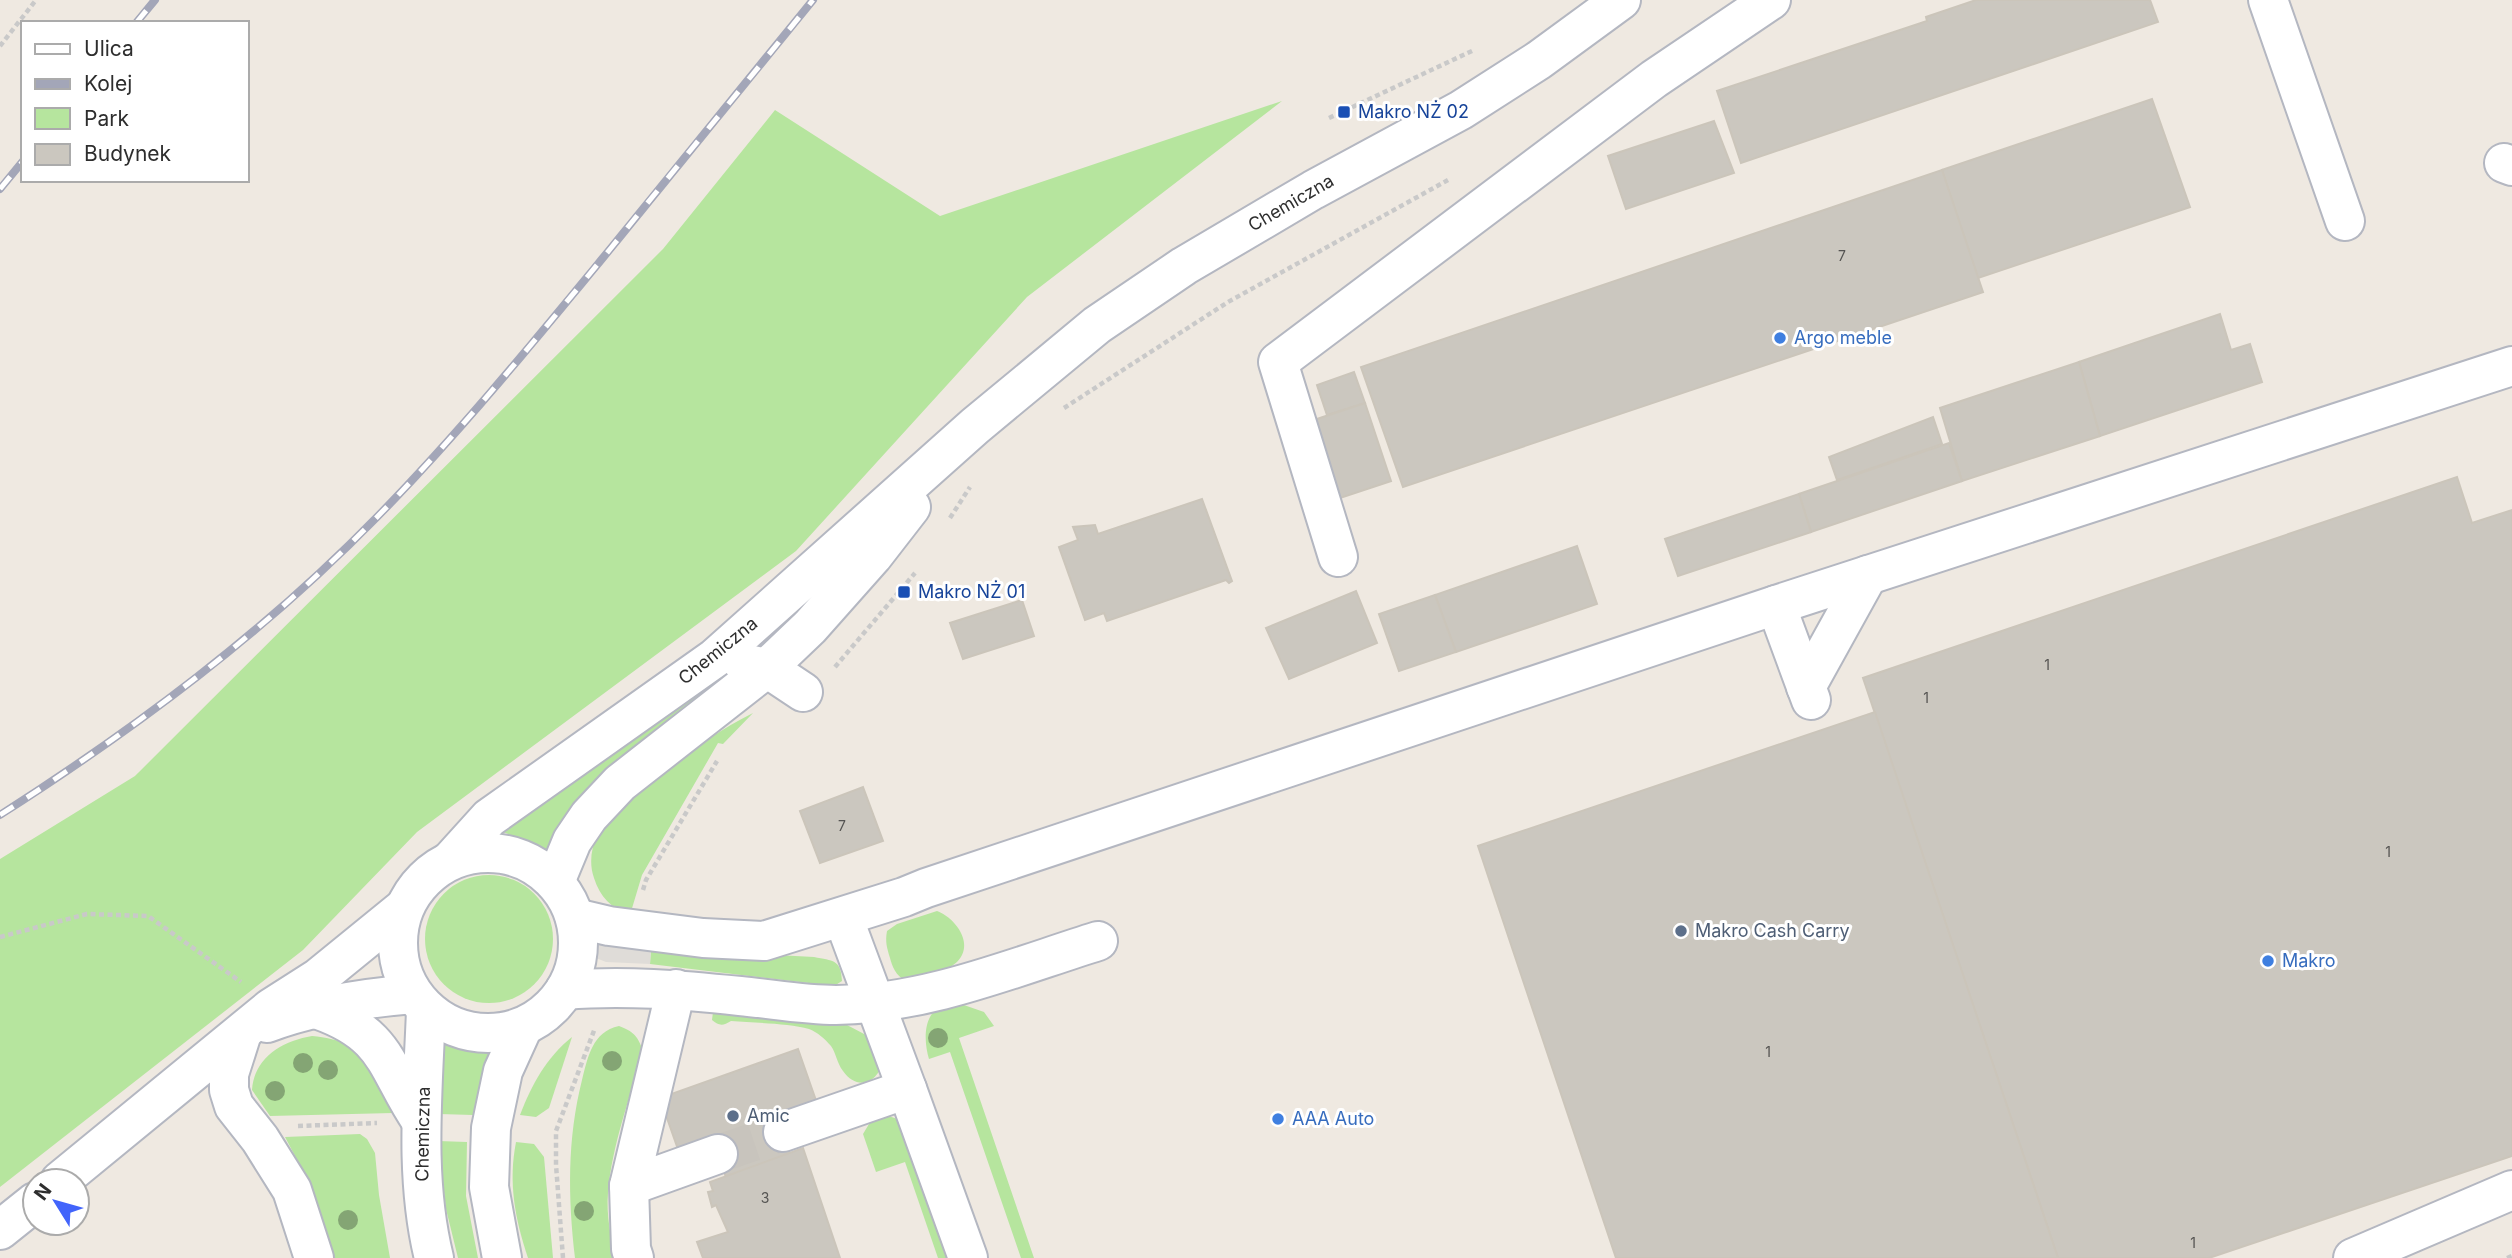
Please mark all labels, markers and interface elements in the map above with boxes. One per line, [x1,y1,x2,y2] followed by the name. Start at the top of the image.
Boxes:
[21,21,248,182] legend
[84,36,134,61] text: Ulica
[84,71,132,96] text: Kolej
[1358,100,1469,122] place label: Makro NŻ 02
[1336,104,1352,120] marker: Makro NŻ 02
[84,106,129,131] text: Park
[84,141,172,166] text: Budynek
[1244,170,1337,235] street label: Chemiczna
[1838,247,1846,264] house number: 7
[1794,327,1892,348] place label: Argo meble
[1772,330,1788,346] marker: Argo meble
[918,580,1025,602] place label: Makro NŻ 01
[896,584,912,600] marker: Makro NŻ 01
[674,613,761,689] street label: Chemiczna
[2044,656,2050,673] house number: 1
[1923,689,1929,706] house number: 1
[838,817,846,834] house number: 7
[2385,843,2391,860] house number: 1
[1695,920,1850,941] place label: Makro Cash Carry
[1673,923,1689,939] marker: Makro Cash Carry
[2282,950,2336,971] place label: Makro
[2260,953,2276,969] marker: Makro
[1765,1043,1771,1060] house number: 1
[411,1086,434,1182] street label: Chemiczna
[747,1105,790,1126] place label: Amic
[725,1108,741,1124] marker: Amic
[1292,1108,1374,1129] place label: AAA Auto
[1270,1111,1286,1127] marker: AAA Auto
[21,1167,91,1237] north arrow
[29,1179,56,1205] text: N
[761,1189,769,1206] house number: 3
[2190,1234,2196,1251] house number: 1

